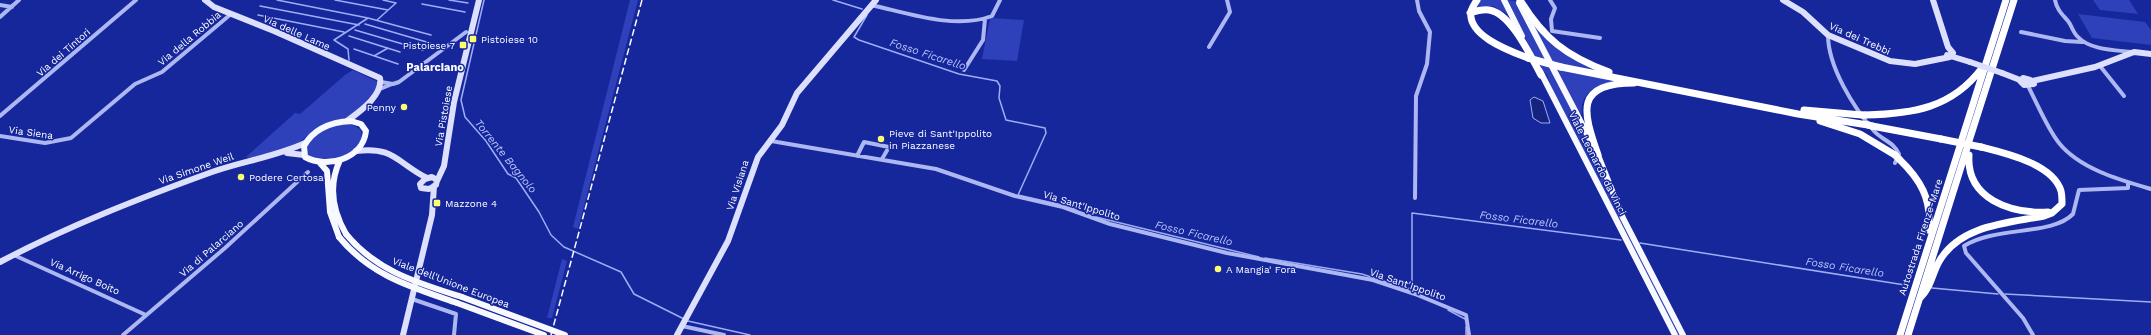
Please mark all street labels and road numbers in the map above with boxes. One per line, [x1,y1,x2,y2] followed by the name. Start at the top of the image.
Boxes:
[156,9,223,68] street label: Via della Robbia
[262,13,332,52] street label: Via delle Lame
[1827,20,1892,57] street label: Via dei Trebbi
[34,26,92,79] street label: Via dei Tintori
[433,85,454,147] street label: Via Pistoiese
[1567,110,1628,217] street label: Viale Leonardo da Vinci
[8,124,54,141] street label: Via Siena
[157,151,235,186] street label: Via Simone Weil
[724,158,751,212] street label: Via Visiana
[1896,177,1945,297] street label: Autostrada Firenze-Mare
[1042,189,1122,222] street label: Via Sant'Ippolito
[177,218,245,279] street label: Via di Palarciano
[391,255,511,310] street label: Viale dell'Unione Europea
[48,256,121,297] street label: Via Arrigo Boito
[1368,266,1447,303] street label: Via Sant'Ippolito

